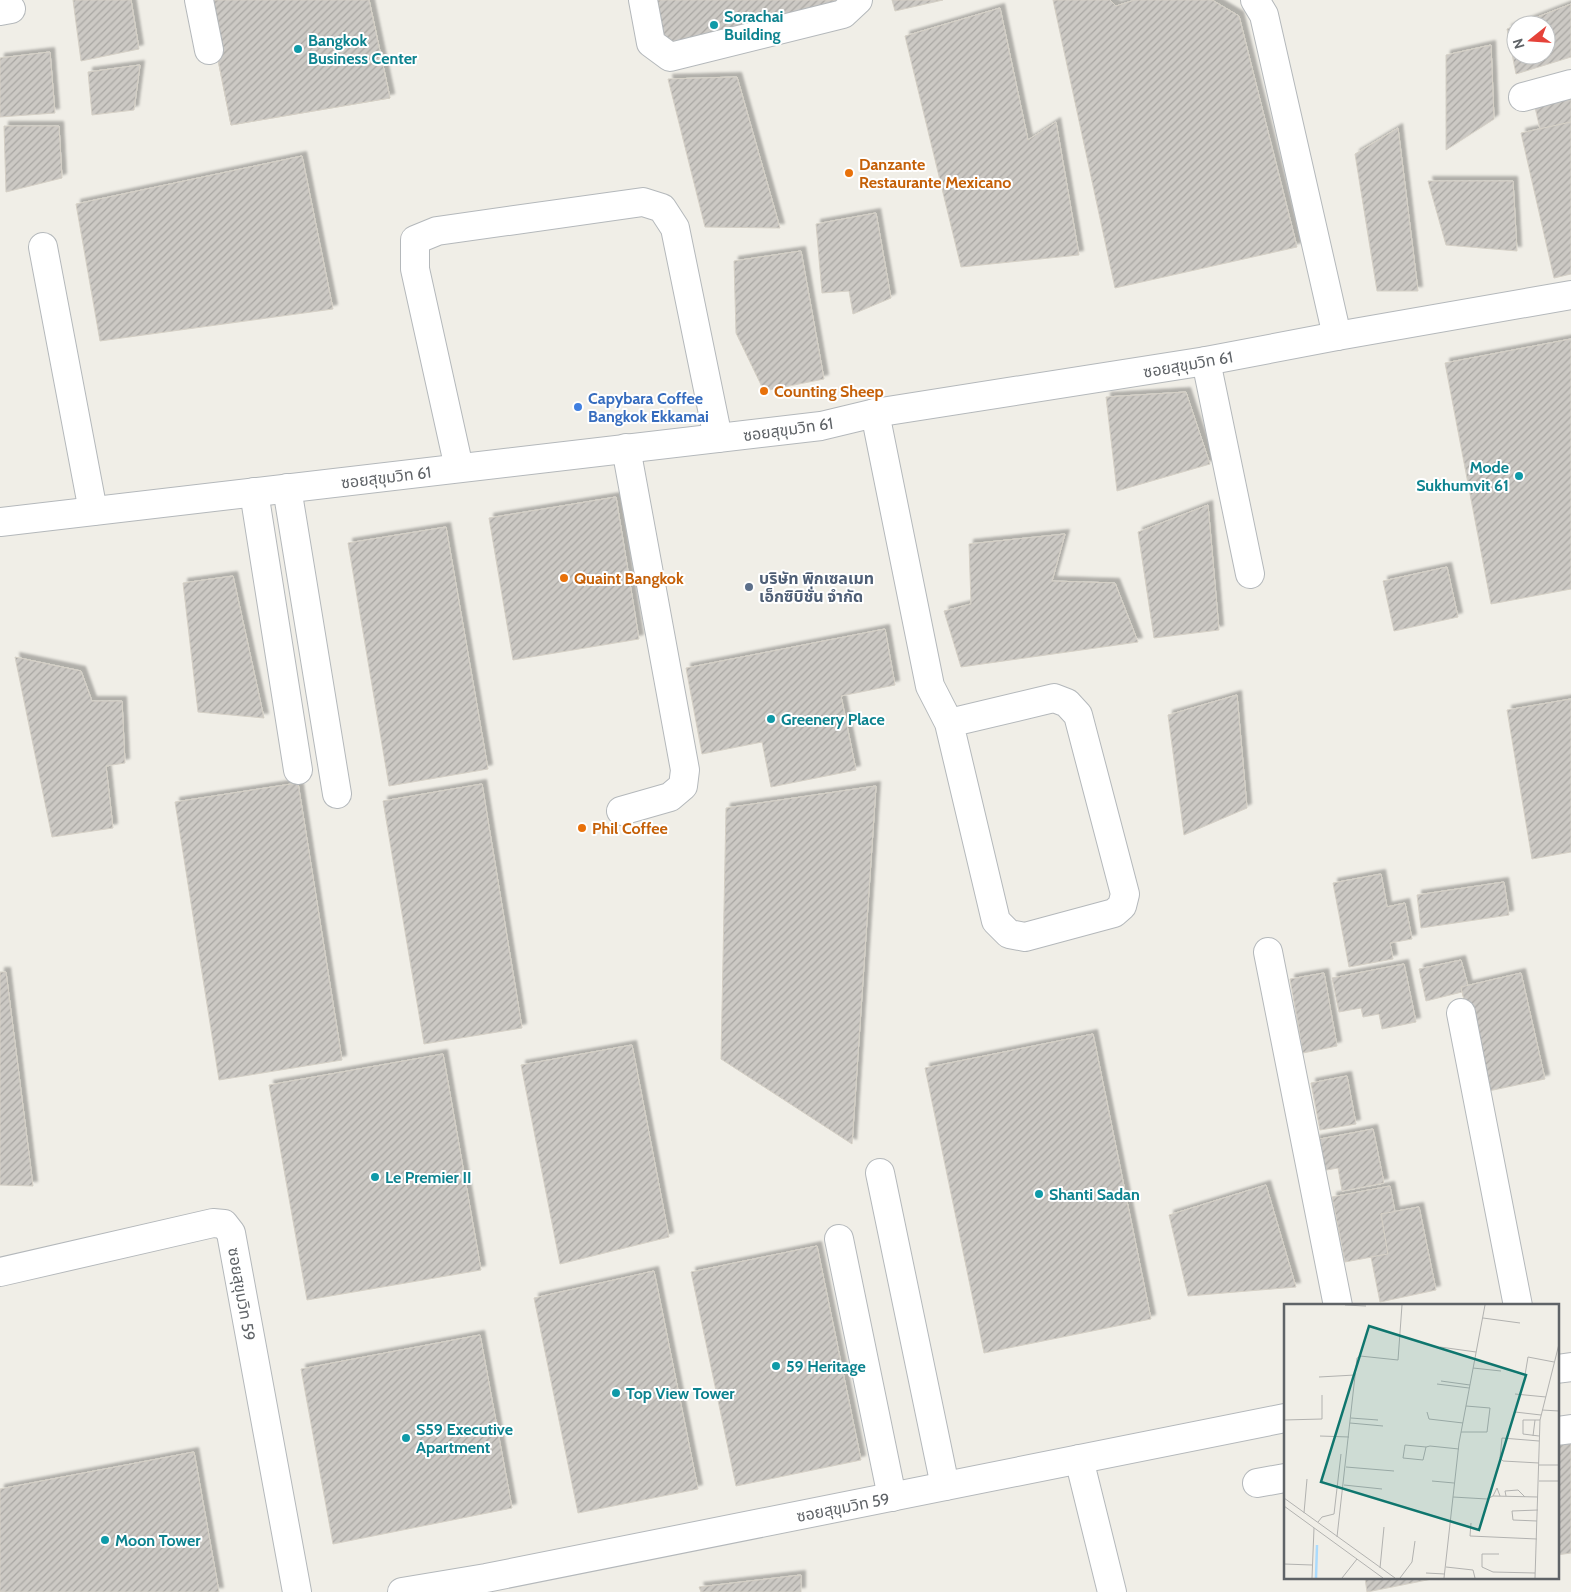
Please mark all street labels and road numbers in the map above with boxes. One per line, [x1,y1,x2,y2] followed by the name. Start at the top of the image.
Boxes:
[1142,347,1234,382] street label: ซอยสุขุมวิท 61
[742,414,834,445] street label: ซอยสุขุมวิท 61
[340,463,432,492] street label: ซอยสุขุมวิท 61
[224,1246,259,1342] street label: ซอยสุขุมวิท 59
[795,1489,891,1526] street label: ซอยสุขุมวิท 59

